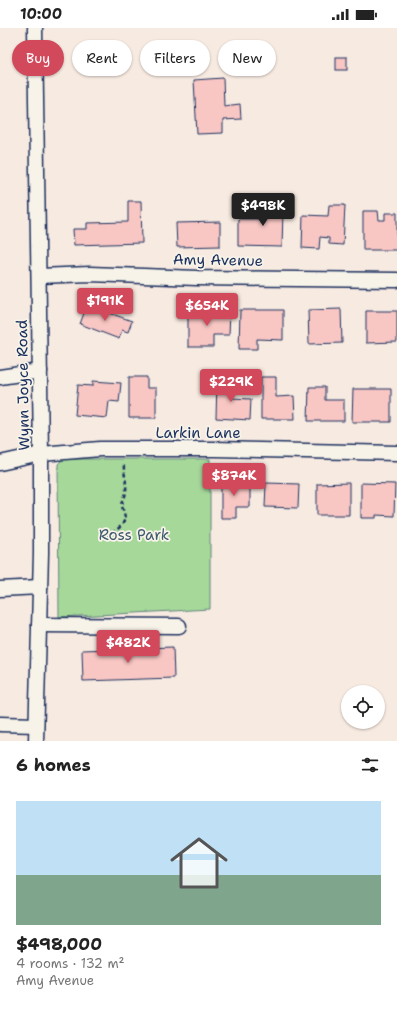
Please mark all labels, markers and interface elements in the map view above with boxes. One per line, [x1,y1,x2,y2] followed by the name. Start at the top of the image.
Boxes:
[20,4,62,24] text: 10:00
[12,40,64,76] chip: Buy
[72,40,132,76] chip: Rent
[140,40,210,76] chip: Filters
[218,40,276,76] chip: New
[235,193,291,227] pin: $498K
[241,197,285,214] text: $498K
[173,249,263,271] street label: Amy Avenue
[77,288,133,322] pin: $191K
[86,292,124,309] text: $191K
[179,293,235,327] pin: $654K
[185,297,229,314] text: $654K
[12,319,34,451] street label: Wynn Joyce Road
[203,369,259,403] pin: $229K
[209,373,253,390] text: $229K
[155,423,241,443] street label: Larkin Lane
[206,463,262,497] pin: $874K
[212,467,256,484] text: $874K
[99,525,169,545] park label: Ross Park
[100,630,156,664] pin: $482K
[106,634,150,651] text: $482K
[341,685,385,729] map controls
[341,685,385,729] button: locate
[16,754,91,776] text: 6 homes
[359,754,381,776] icon: filters
[163,827,235,899] icon: home
[16,933,102,955] text: $498,000
[16,955,125,972] text: 4 rooms · 132 m²
[16,972,94,989] text: Amy Avenue

